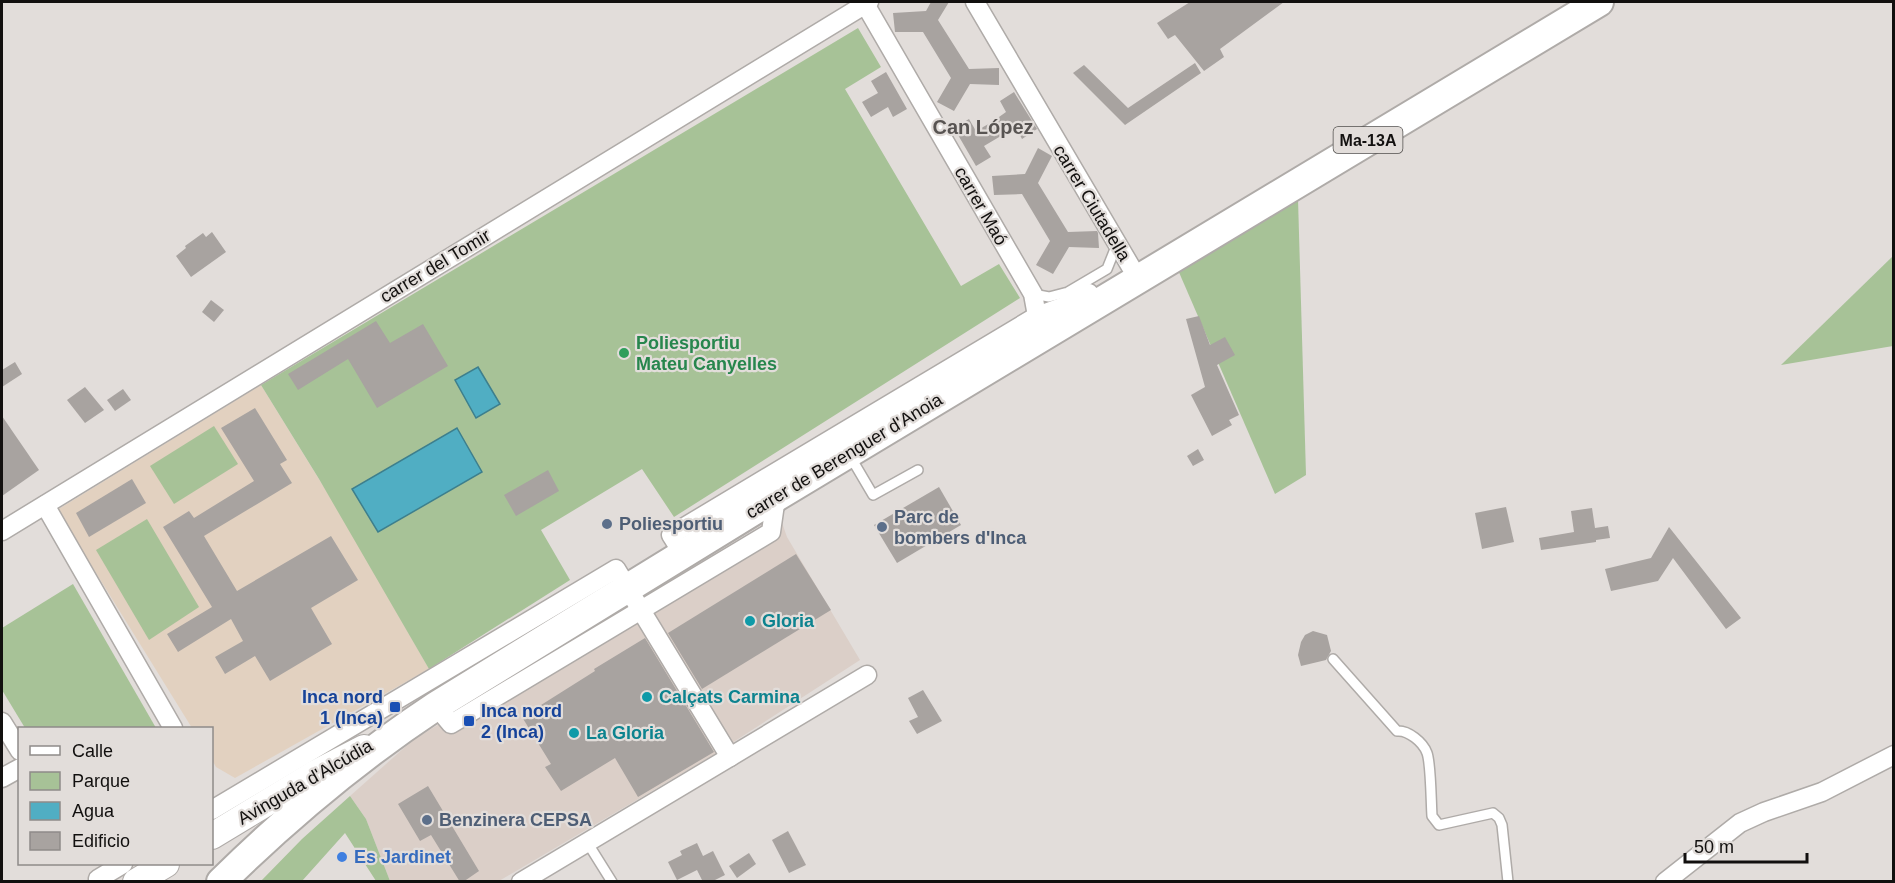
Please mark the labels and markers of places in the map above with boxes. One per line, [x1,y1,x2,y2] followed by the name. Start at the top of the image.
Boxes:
[636,333,777,374] place label: Poliesportiu Mateu Canyelles
[617,346,631,360] marker: Poliesportiu Mateu Canyelles
[894,507,1027,548] place label: Parc de bombers d'Inca
[619,514,723,534] place label: Poliesportiu
[600,517,614,531] marker: Poliesportiu
[875,520,889,534] marker: Parc de bombers d'Inca
[762,611,815,631] place label: Gloria
[743,614,757,628] marker: Gloria
[302,687,383,728] place label: Inca nord 1 (Inca)
[659,687,801,707] place label: Calçats Carmina
[640,690,654,704] marker: Calçats Carmina
[388,700,402,714] marker: Inca nord 1 (Inca)
[481,701,562,742] place label: Inca nord 2 (Inca)
[462,714,476,728] marker: Inca nord 2 (Inca)
[586,723,665,743] place label: La Gloria
[567,726,581,740] marker: La Gloria
[439,810,592,830] place label: Benzinera CEPSA
[420,813,434,827] marker: Benzinera CEPSA
[354,847,451,867] place label: Es Jardinet
[335,850,349,864] marker: Es Jardinet

